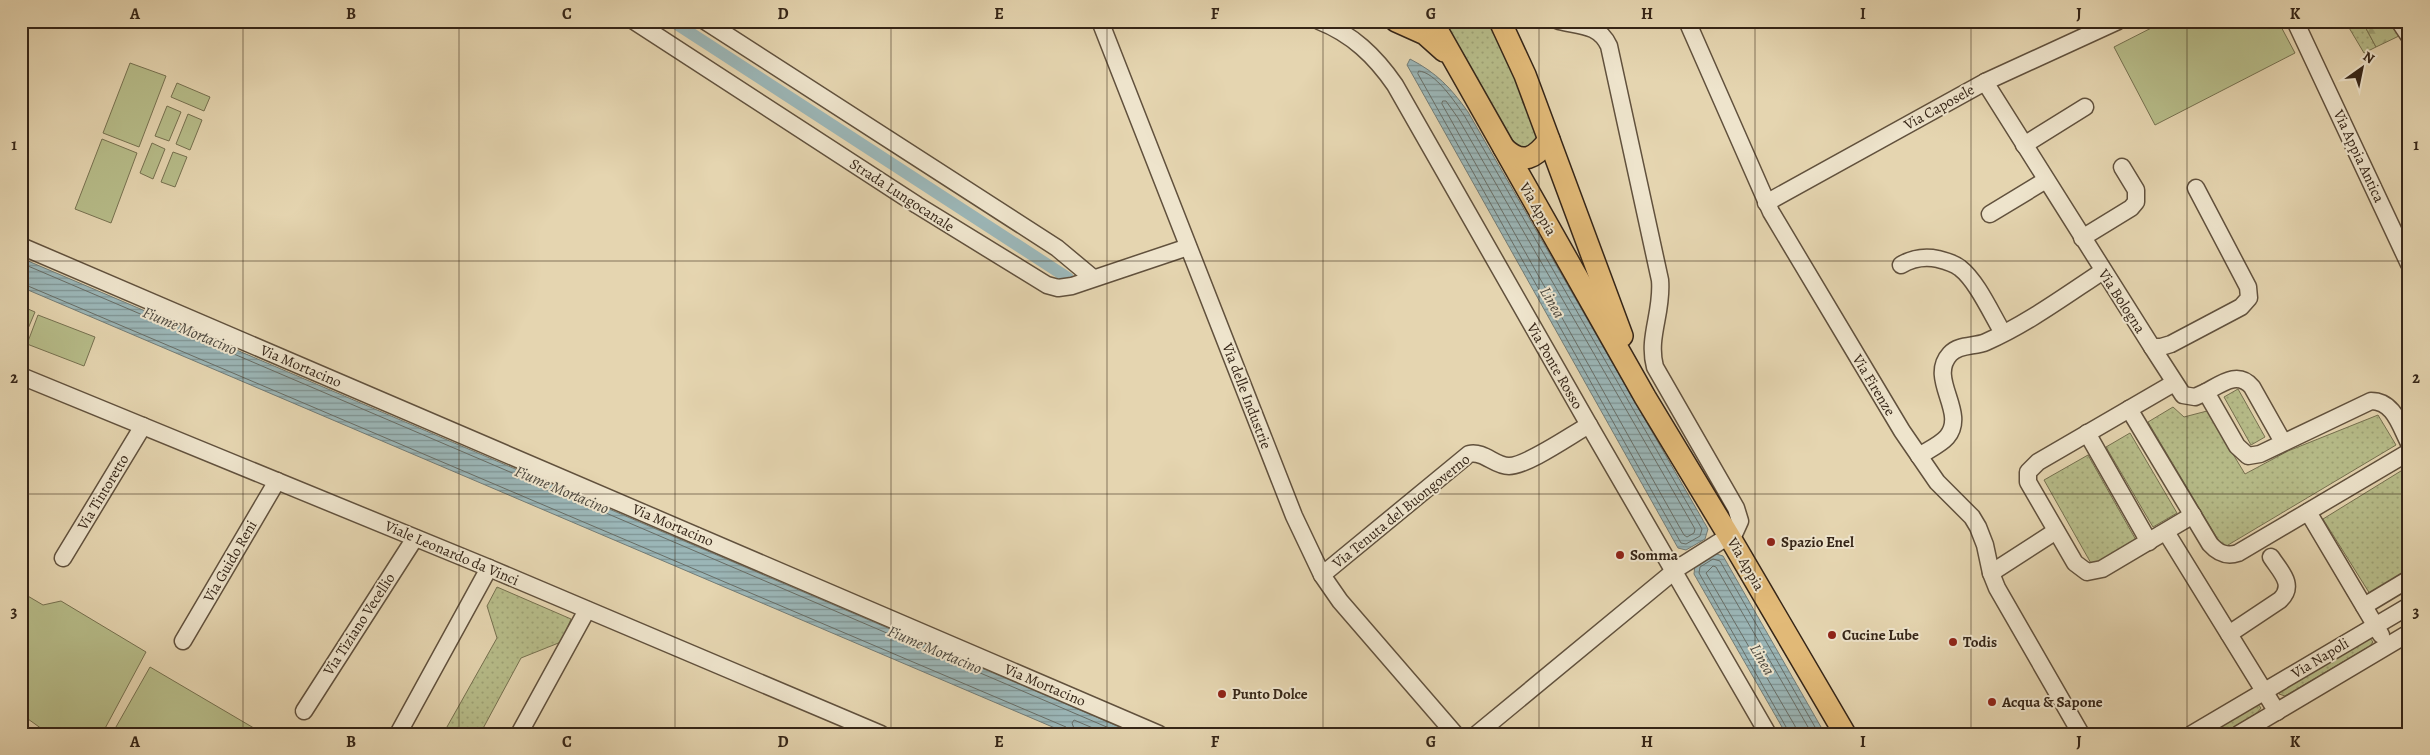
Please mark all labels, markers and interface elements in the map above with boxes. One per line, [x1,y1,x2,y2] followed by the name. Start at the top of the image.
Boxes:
[129,3,141,25] text: A
[346,3,356,25] text: B
[562,3,572,25] text: C
[777,3,789,25] text: D
[994,3,1004,25] text: E
[1211,3,1220,25] text: F
[1426,3,1436,25] text: G
[1641,3,1653,25] text: H
[1860,3,1866,25] text: I
[2076,3,2082,25] text: J
[2290,3,2301,25] text: K
[2338,42,2388,92] north arrow
[2359,47,2378,68] text: N
[1899,79,1978,135] street label: Via Caposele
[2328,105,2389,206] street label: Via Appia Antica
[11,134,17,156] text: 1
[2413,134,2419,156] text: 1
[846,154,959,237] street label: Strada Lungocanale
[1514,178,1561,239] street label: Via Appia
[2093,264,2150,337] street label: Via Bologna
[1534,283,1570,323] water label: Linea
[139,301,240,361] water label: Fiume Mortacino
[1522,318,1588,413] street label: Via Ponte Rosso
[256,339,345,392] street label: Via Mortacino
[1217,339,1276,452] street label: Via delle Industrie
[1847,350,1900,420] street label: Via Firenze
[10,367,18,389] text: 2
[2412,367,2420,389] text: 2
[1327,449,1474,573] street label: Via Tenuta del Buongoverno
[72,450,133,534] street label: Via Tintoretto
[511,460,612,520] water label: Fiume Mortacino
[628,498,717,551] street label: Via Mortacino
[381,515,522,590] street label: Viale Leonardo da Vinci
[198,517,261,606] street label: Via Guido Reni
[1781,532,1854,552] place label: Spazio Enel
[1722,533,1769,594] street label: Via Appia
[1765,536,1777,548] marker: Spazio Enel
[1630,545,1679,565] place label: Somma
[1614,549,1626,561] marker: Somma
[318,569,400,680] street label: Via Tiziano Vecellio
[11,601,18,623] text: 3
[2413,601,2420,623] text: 3
[884,620,985,680] water label: Fiume Mortacino
[1842,625,1919,645] place label: Cucine Lube
[1826,629,1838,641] marker: Cucine Lube
[1963,632,1997,652] place label: Todis
[2287,633,2352,683] street label: Via Napoli
[1947,636,1959,648] marker: Todis
[1744,640,1780,680] water label: Linea
[1000,658,1089,711] street label: Via Mortacino
[1232,684,1308,704] place label: Punto Dolce
[1216,688,1228,700] marker: Punto Dolce
[2001,692,2103,712] place label: Acqua & Sapone
[1986,696,1998,708] marker: Acqua & Sapone
[129,731,141,753] text: A
[346,731,356,753] text: B
[562,731,572,753] text: C
[777,731,789,753] text: D
[994,731,1004,753] text: E
[1211,731,1220,753] text: F
[1426,731,1436,753] text: G
[1641,731,1653,753] text: H
[1860,731,1866,753] text: I
[2076,731,2082,753] text: J
[2290,731,2301,753] text: K

